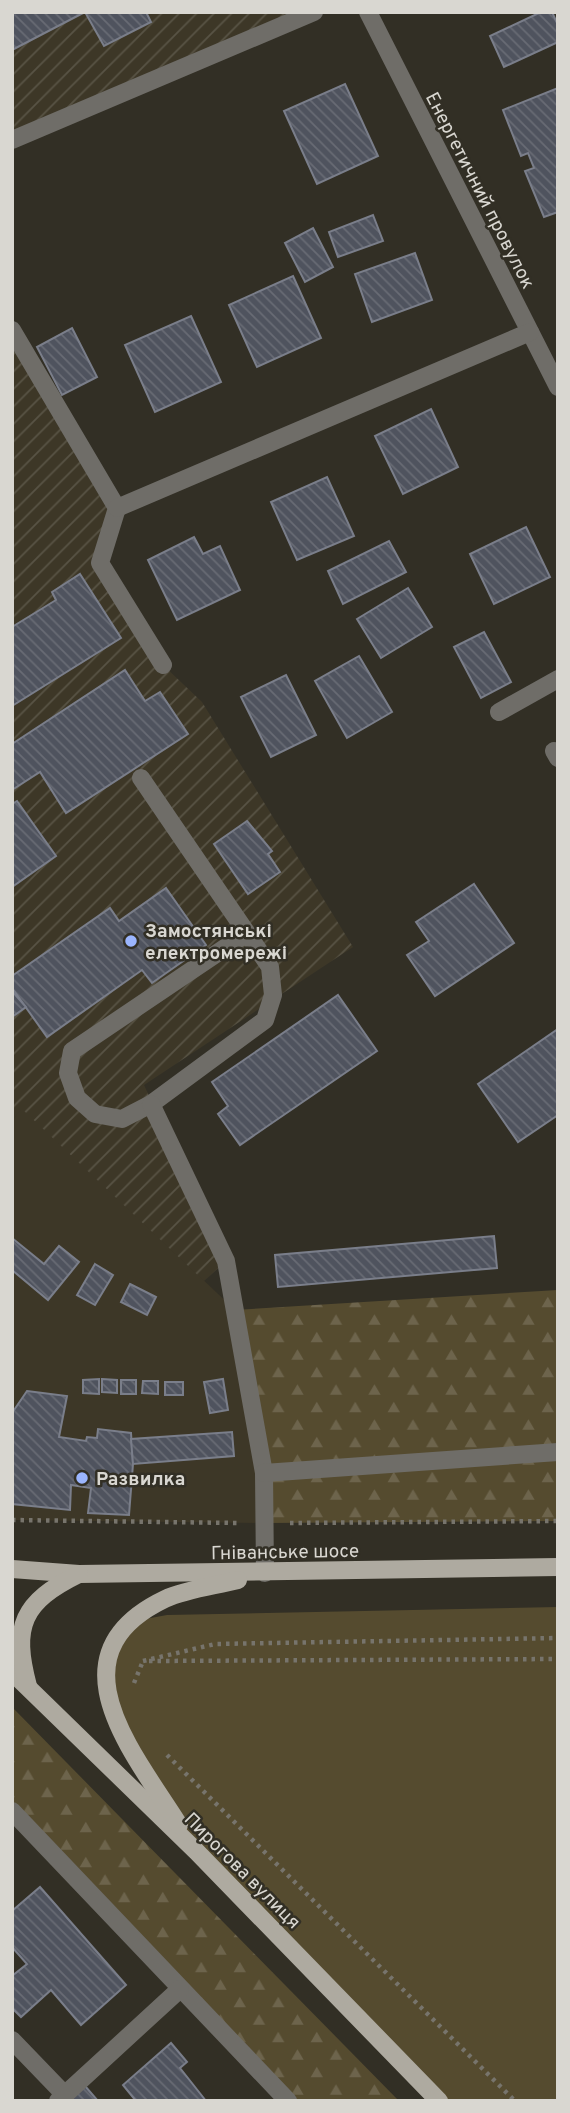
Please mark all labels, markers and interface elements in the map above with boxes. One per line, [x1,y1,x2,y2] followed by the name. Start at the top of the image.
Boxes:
[419,89,539,293] street label: Енергетичний провулок
[145,920,287,966] place label: Замостянські електромережі
[123,933,139,949] marker: Замостянські електромережі
[96,1468,185,1492] place label: Развилка
[74,1470,90,1486] marker: Развилка
[211,1540,359,1566] street label: Гніванське шосе
[178,1808,305,1935] street label: Пирогова вулиця

